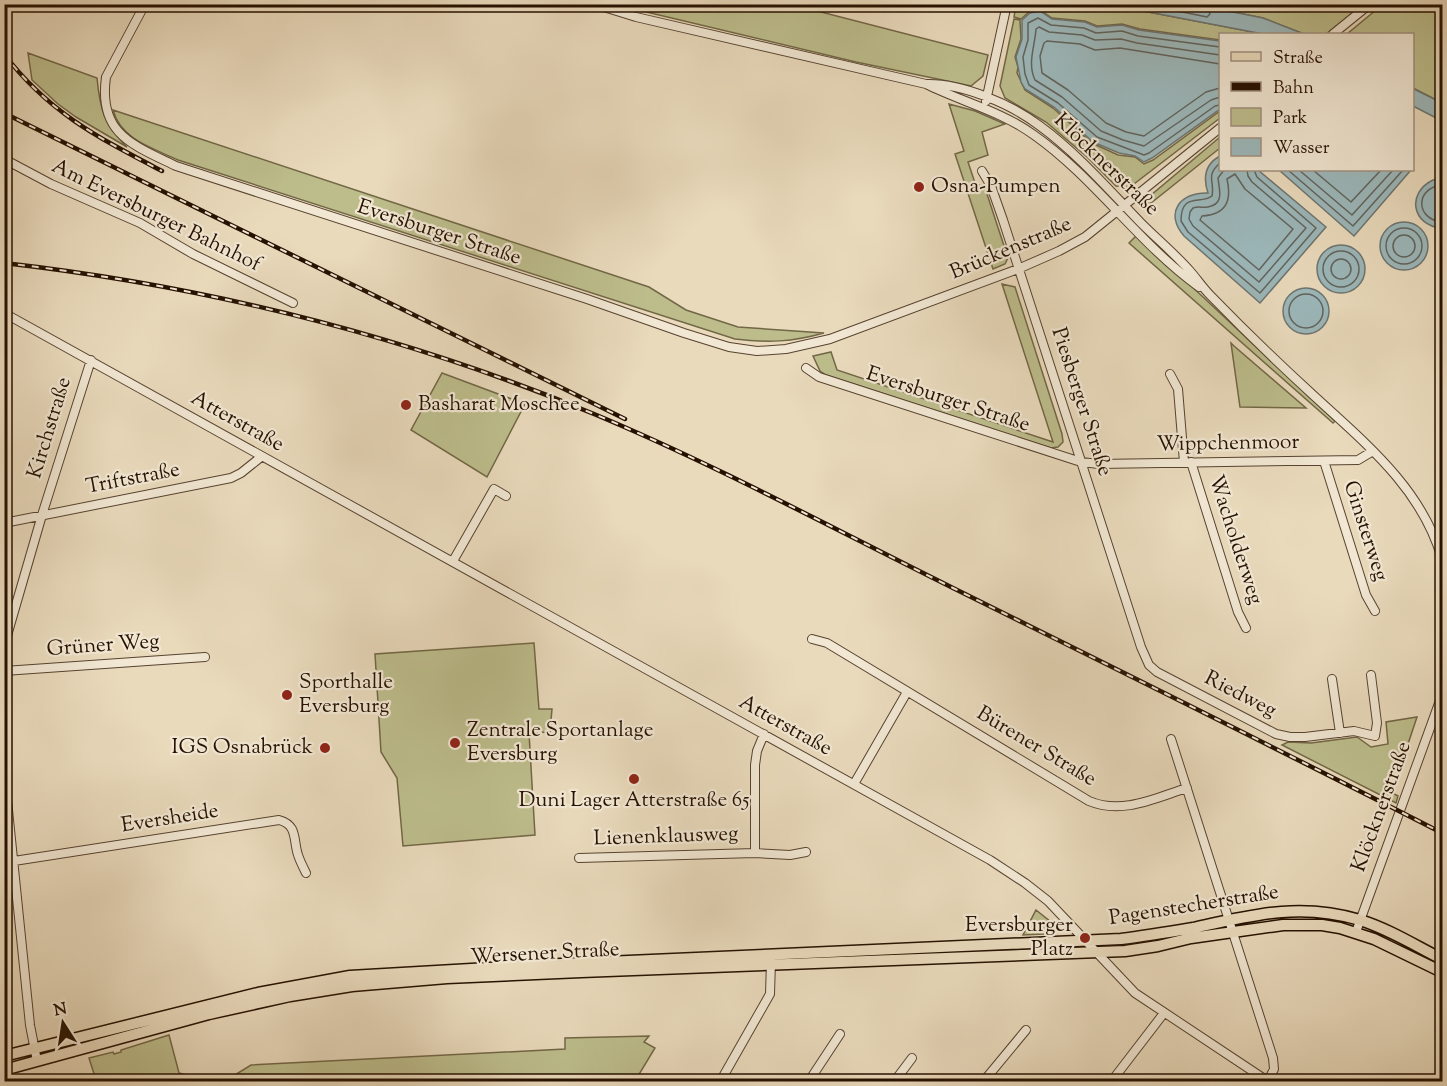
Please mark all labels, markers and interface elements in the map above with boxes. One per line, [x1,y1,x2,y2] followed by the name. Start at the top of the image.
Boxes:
[1219,33,1414,171] legend
[1273,46,1323,72] text: Straße
[1273,76,1314,102] text: Bahn
[1273,106,1308,132] text: Park
[1046,107,1166,223] street label: Klöcknerstraße
[1273,136,1330,162] text: Wasser
[46,152,267,281] street label: Am Eversburger Bahnhof
[931,172,1061,202] place label: Osna-Pumpen
[912,180,926,194] marker: Osna-Pumpen
[353,192,525,274] street label: Eversburger Straße
[945,210,1077,288] street label: Brückenstraße
[1043,324,1119,480] street label: Piesberger Straße
[862,359,1034,441] street label: Eversburger Straße
[20,374,80,482] street label: Kirchstraße
[185,384,289,460] street label: Atterstraße
[418,390,580,420] place label: Basharat Moschee
[399,398,413,412] marker: Basharat Moschee
[1156,428,1300,460] street label: Wippchenmoor
[83,455,183,503] street label: Triftstraße
[1200,471,1270,609] street label: Wacholderweg
[1335,477,1395,585] street label: Ginsterweg
[46,627,160,665] street label: Grüner Weg
[1199,664,1281,726] street label: Riedweg
[299,668,393,722] place label: Sporthalle Eversburg
[280,688,294,702] marker: Sporthalle Eversburg
[733,688,837,764] street label: Atterstraße
[970,699,1102,795] street label: Bürener Straße
[467,716,653,770] place label: Zentrale Sportanlage Eversburg
[172,733,314,763] place label: IGS Osnabrück
[448,736,462,750] marker: Zentrale Sportanlage Eversburg
[1344,738,1420,876] street label: Klöcknerstraße
[318,741,332,755] marker: IGS Osnabrück
[627,772,641,786] marker: Duni Lager Atterstraße 65
[519,786,749,816] place label: Duni Lager Atterstraße 65
[119,797,221,841] street label: Eversheide
[593,819,739,855] street label: Lienenklausweg
[1107,878,1281,934] street label: Pagenstecherstraße
[965,911,1073,965] place label: Eversburger Platz
[1078,931,1092,945] marker: Eversburger Platz
[470,935,620,973] street label: Wersener Straße
[33,993,93,1053] north arrow
[52,998,69,1023] text: N

